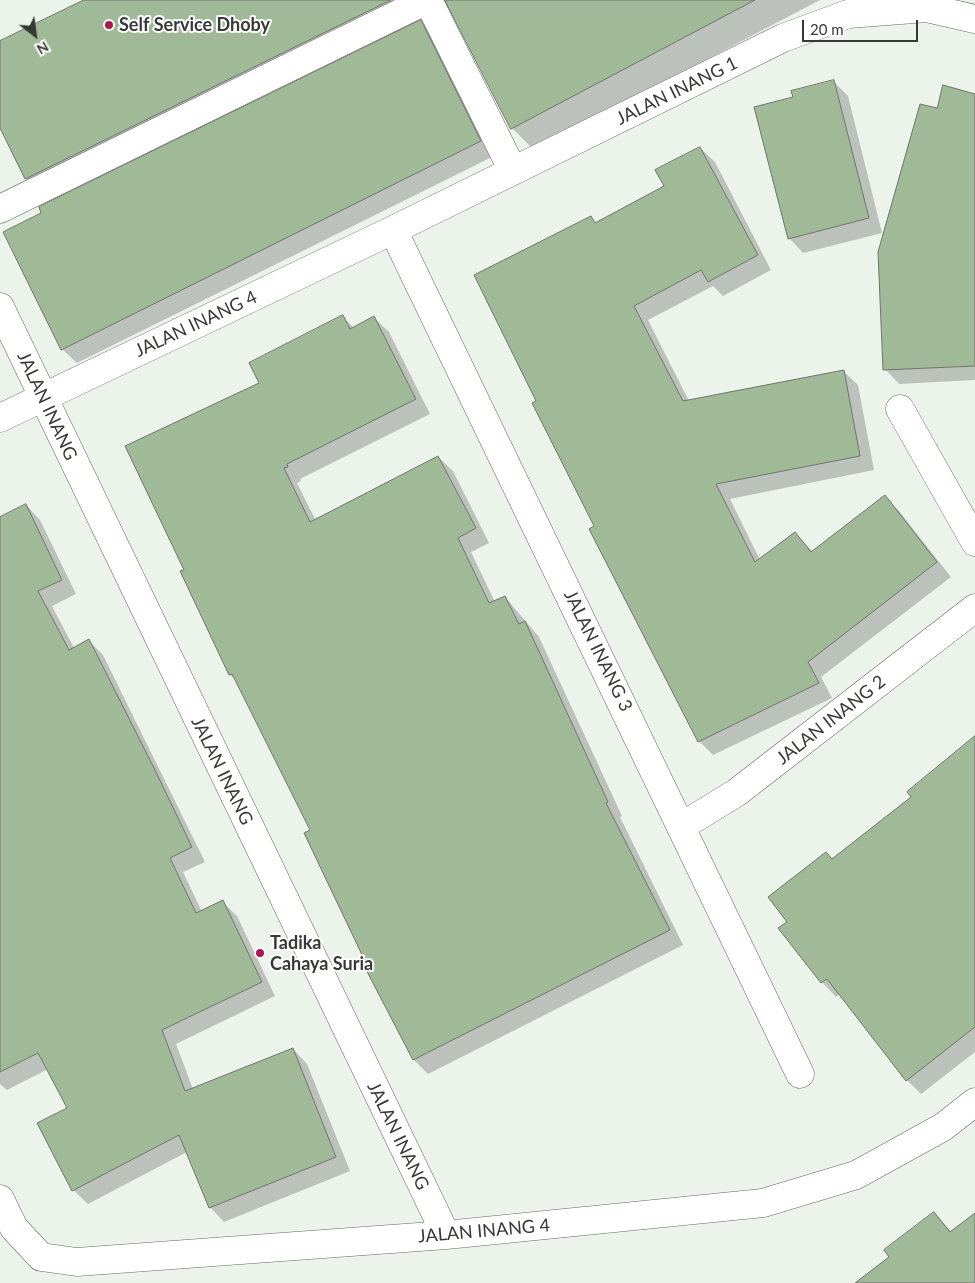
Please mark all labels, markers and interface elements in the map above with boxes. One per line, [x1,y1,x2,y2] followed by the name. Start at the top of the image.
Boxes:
[10,10,60,60] north arrow
[805,10,921,42] scale bar
[119,14,270,36] place label: Self Service Dhoby
[103,19,115,31] marker: Self Service Dhoby
[810,20,844,38] text: 20 m
[34,38,52,58] text: N
[613,52,741,130] street label: JALAN INANG 1
[131,286,261,362] street label: JALAN INANG 4
[12,348,82,464] street label: JALAN INANG
[559,587,637,715] street label: JALAN INANG 3
[772,671,890,769] street label: JALAN INANG 2
[187,714,257,828] street label: JALAN INANG
[270,932,373,974] place label: Tadika Cahaya Suria
[254,947,266,959] marker: Tadika Cahaya Suria
[363,1079,433,1193] street label: JALAN INANG
[417,1214,551,1248] street label: JALAN INANG 4

